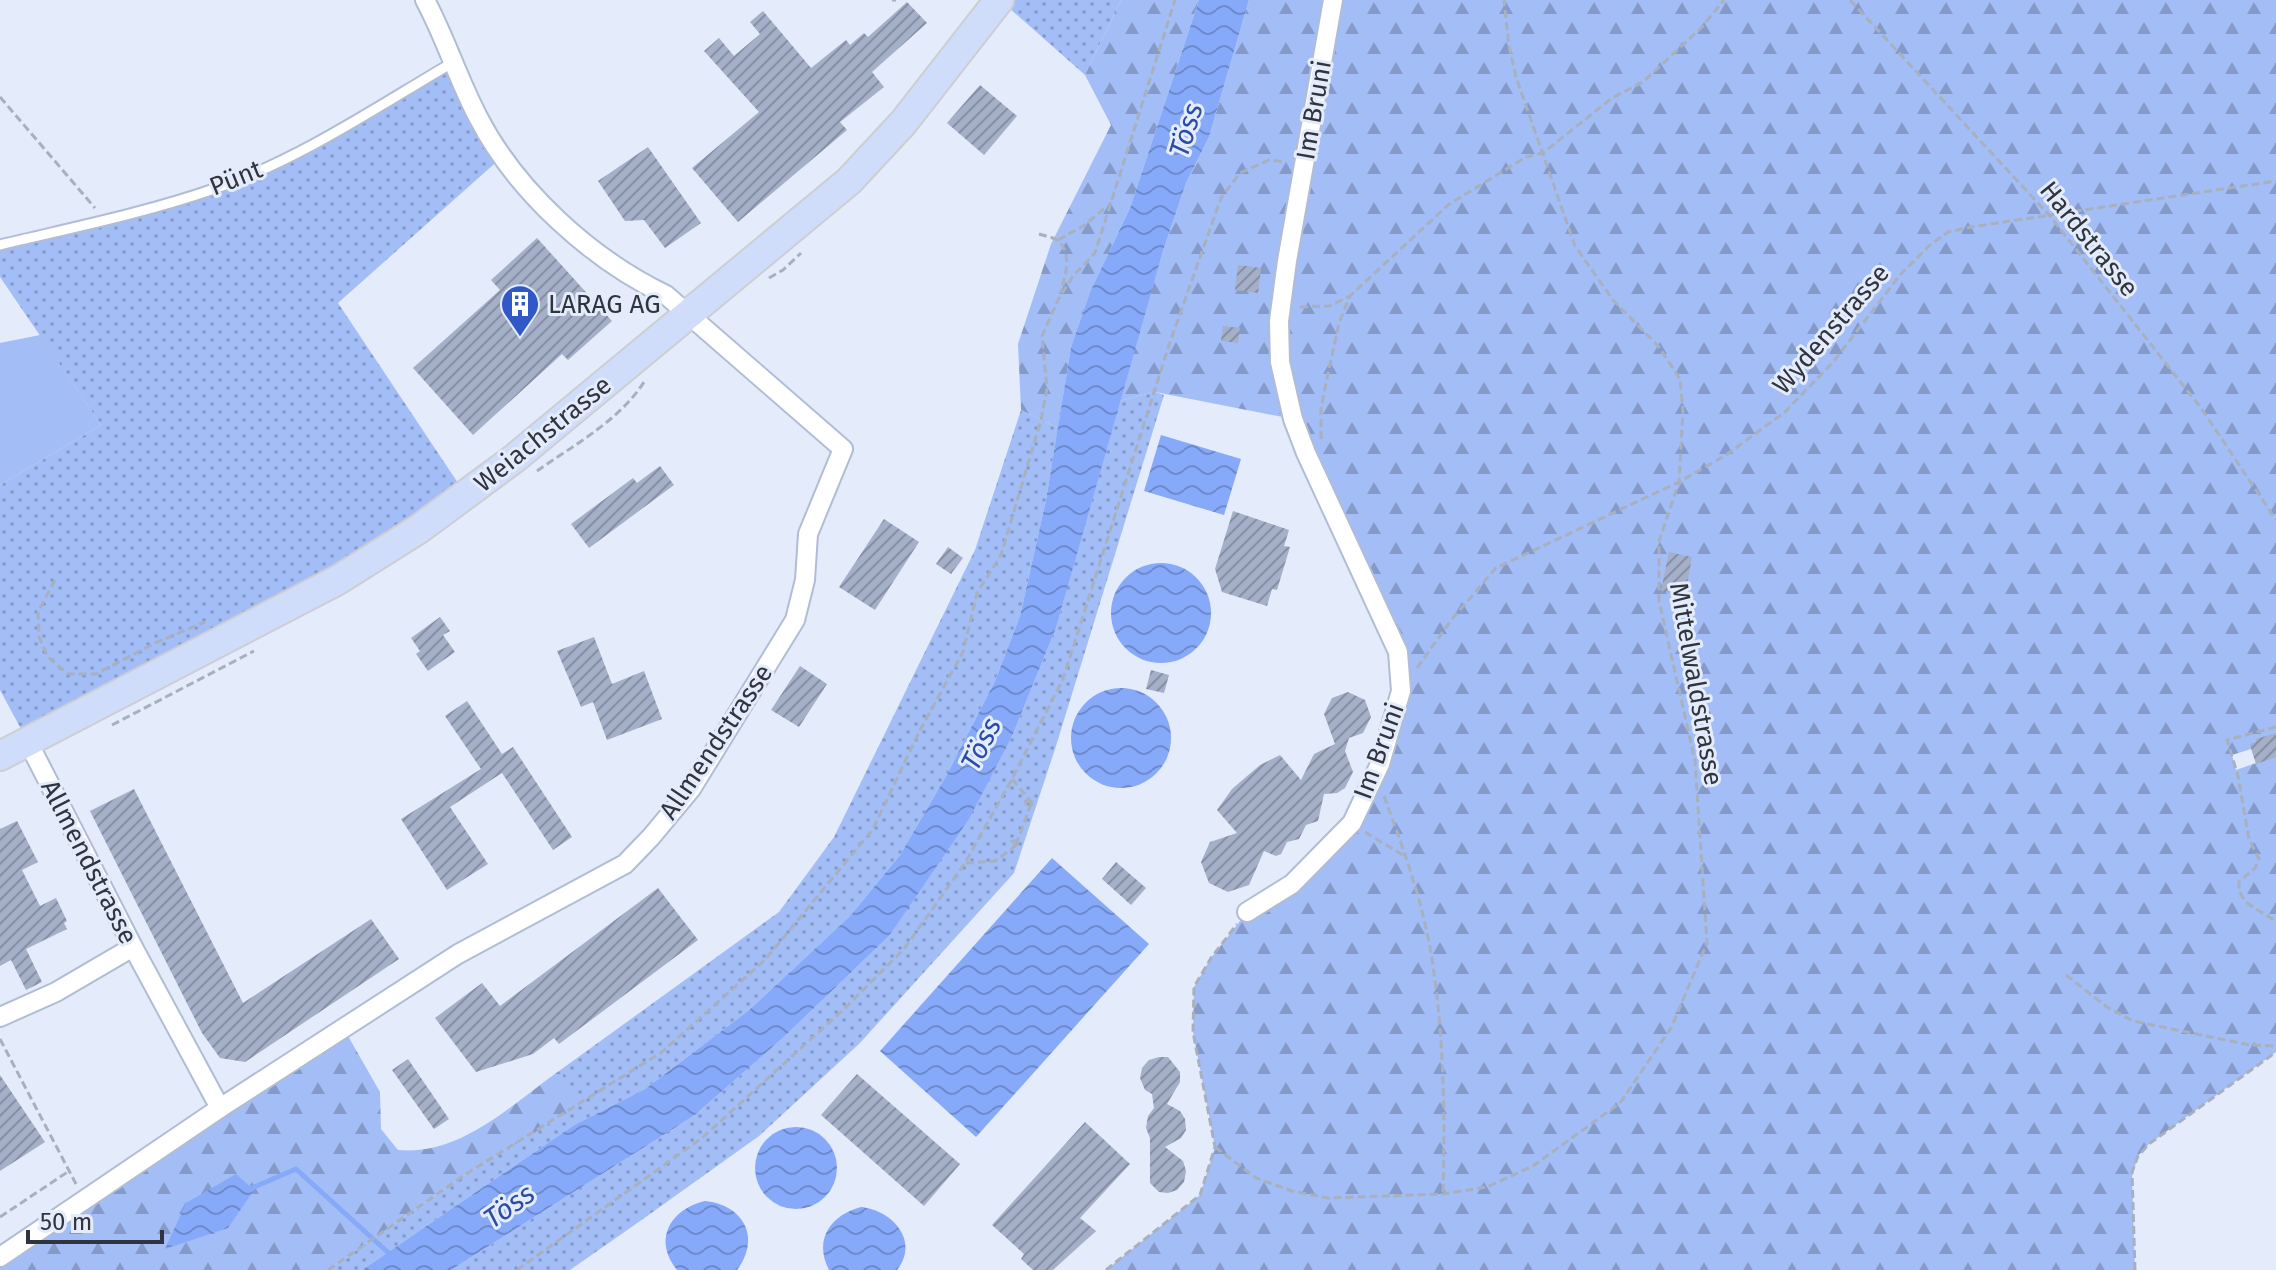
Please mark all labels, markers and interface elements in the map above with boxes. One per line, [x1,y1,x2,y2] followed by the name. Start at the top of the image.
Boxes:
[1290,58,1338,162] street label: Im Bruni
[1162,99,1210,161] water label: Töss
[205,153,267,203] street label: Pünt
[2033,175,2145,303] street label: Hardstrasse
[1766,258,1896,400] street label: Wydenstrasse
[499,283,541,338] building icon: LARAG AG
[548,289,661,320] place label: LARAG AG
[468,369,618,499] street label: Weiachstrasse
[1663,580,1729,788] street label: Mittelwaldstrasse
[653,659,779,825] street label: Allmendstrasse
[1347,699,1411,803] street label: Im Bruni
[954,712,1008,776] water label: Töss
[34,775,144,949] street label: Allmendstrasse
[477,1177,541,1235] water label: Töss
[28,1194,162,1244] scale bar
[40,1208,92,1236] text: 50 m

